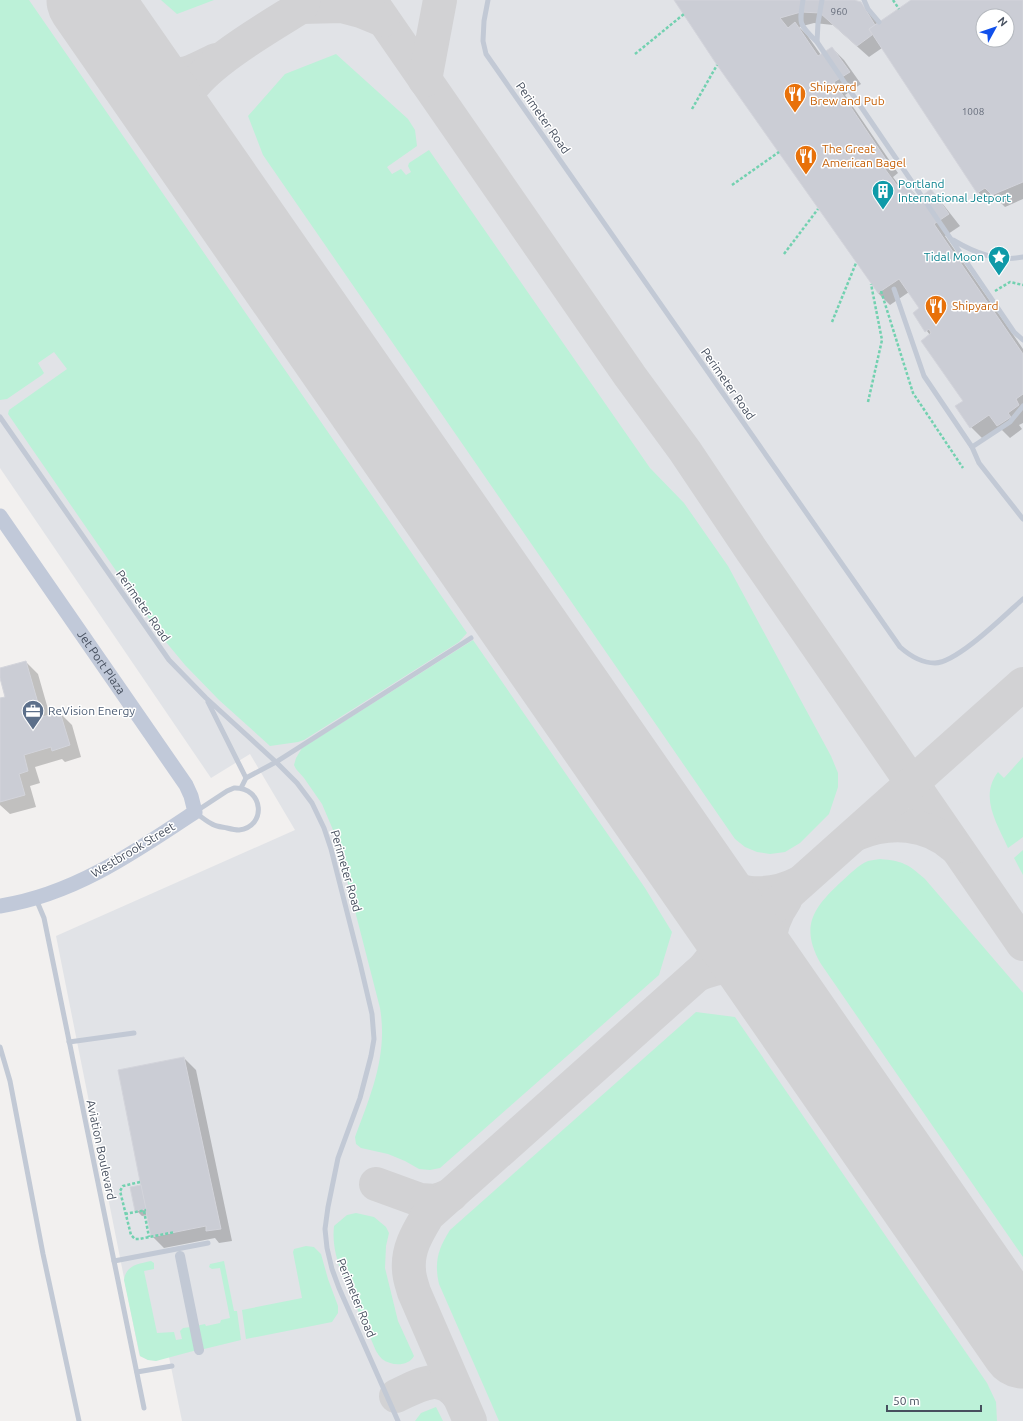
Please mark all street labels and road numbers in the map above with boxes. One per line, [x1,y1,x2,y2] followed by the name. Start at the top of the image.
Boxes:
[514,79,573,156] street label: Perimeter Road
[699,345,758,422] street label: Perimeter Road
[114,567,173,644] street label: Perimeter Road
[75,628,128,696] street label: Jet Port Plaza
[89,819,177,880] street label: Westbrook Street
[329,829,364,913] street label: Perimeter Road
[85,1099,118,1201] street label: Aviation Boulevard
[335,1256,378,1339] street label: Perimeter Road

